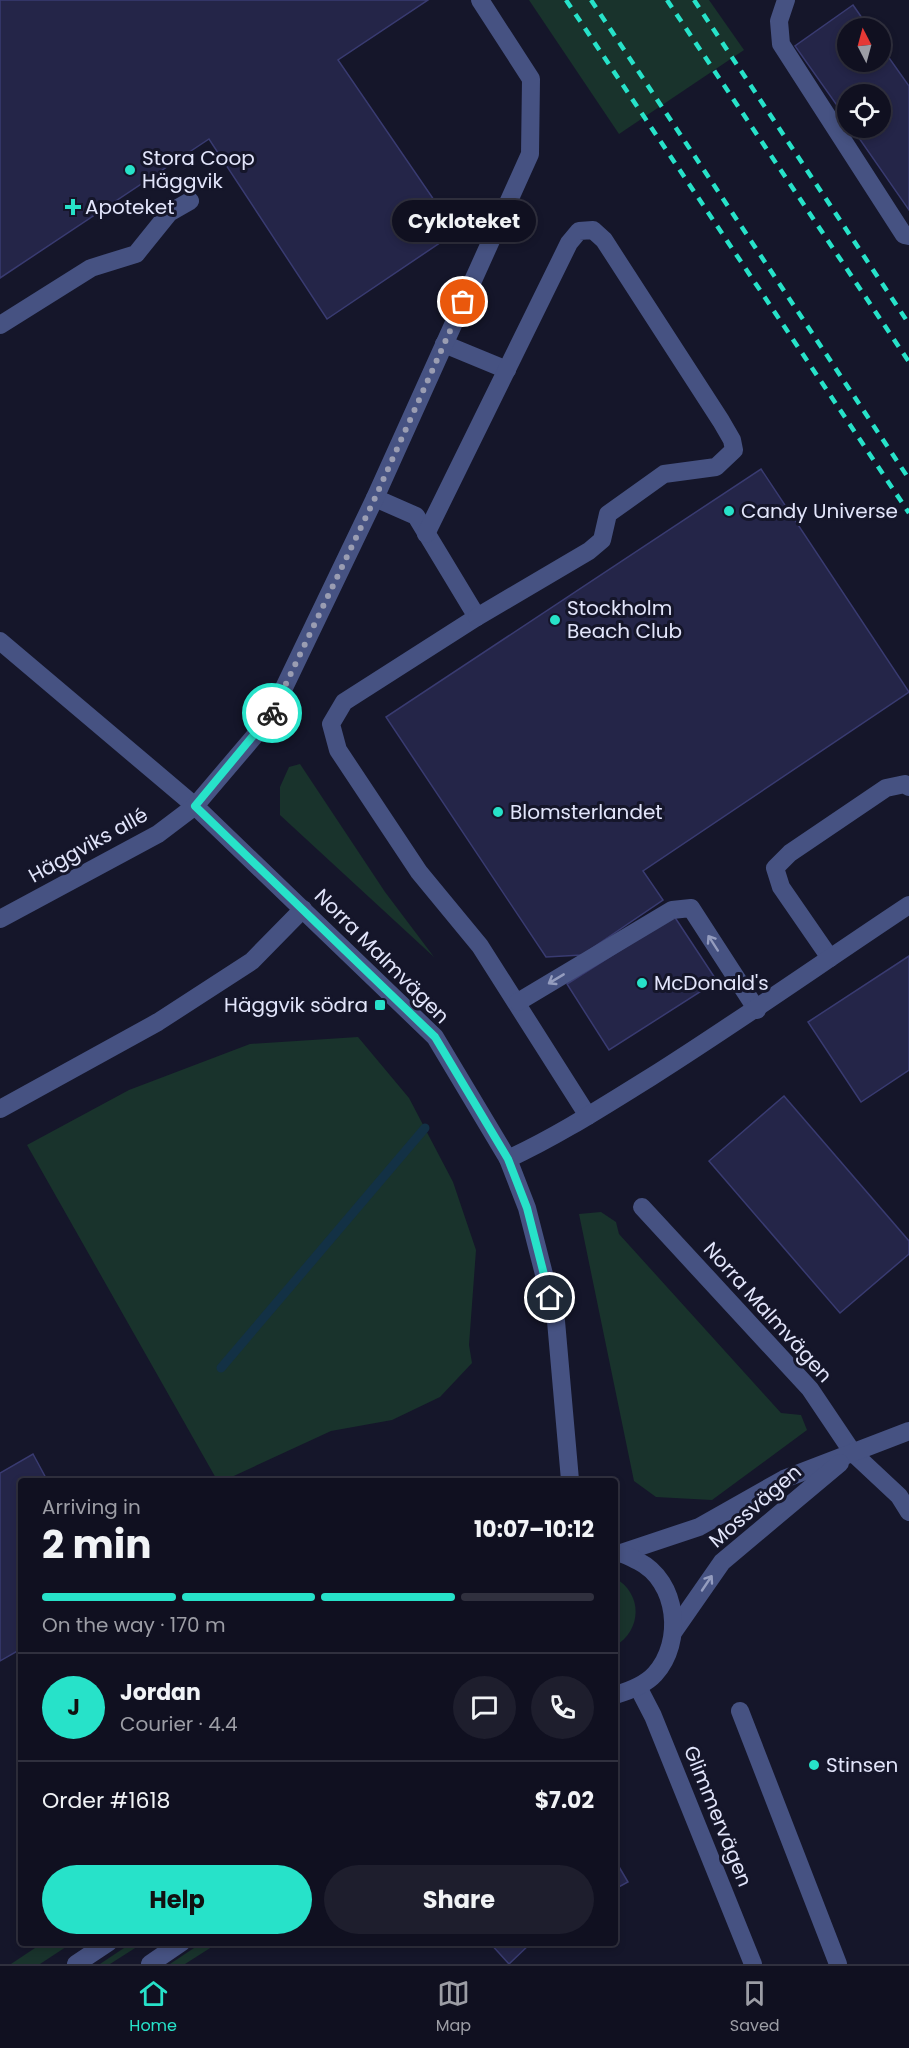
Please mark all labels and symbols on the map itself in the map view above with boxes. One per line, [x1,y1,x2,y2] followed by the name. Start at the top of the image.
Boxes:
[837,18,891,72] north arrow
[142,144,255,195] place label: Stora Coop Häggvik
[123,163,137,177] marker: Stora Coop Häggvik
[85,193,174,221] place label: Apoteket
[66,200,80,214] marker: Apoteket
[391,200,535,242] callout: Cykloteket
[437,276,488,327] pin
[741,497,898,525] place label: Candy Universe
[722,504,736,518] marker: Candy Universe
[567,594,682,645] place label: Stockholm Beach Club
[548,613,562,627] marker: Stockholm Beach Club
[242,683,302,743] courier
[510,798,663,826] place label: Blomsterlandet
[23,801,153,889] street label: Häggviks allé
[491,805,505,819] marker: Blomsterlandet
[308,882,456,1030] street label: Norra Malmvägen
[707,935,720,952] one-way arrow
[654,969,769,997] place label: McDonald's
[548,973,565,985] one-way arrow
[635,976,649,990] marker: McDonald's
[224,991,368,1019] place label: Häggvik södra
[373,998,387,1012] marker: Häggvik södra
[697,1236,839,1388] street label: Norra Malmvägen
[524,1272,575,1323] pin
[703,1458,807,1554] street label: Mossvägen
[701,1574,714,1591] one-way arrow
[677,1741,759,1891] street label: Glimmervägen
[826,1751,898,1779] place label: Stinsen
[807,1758,821,1772] marker: Stinsen

